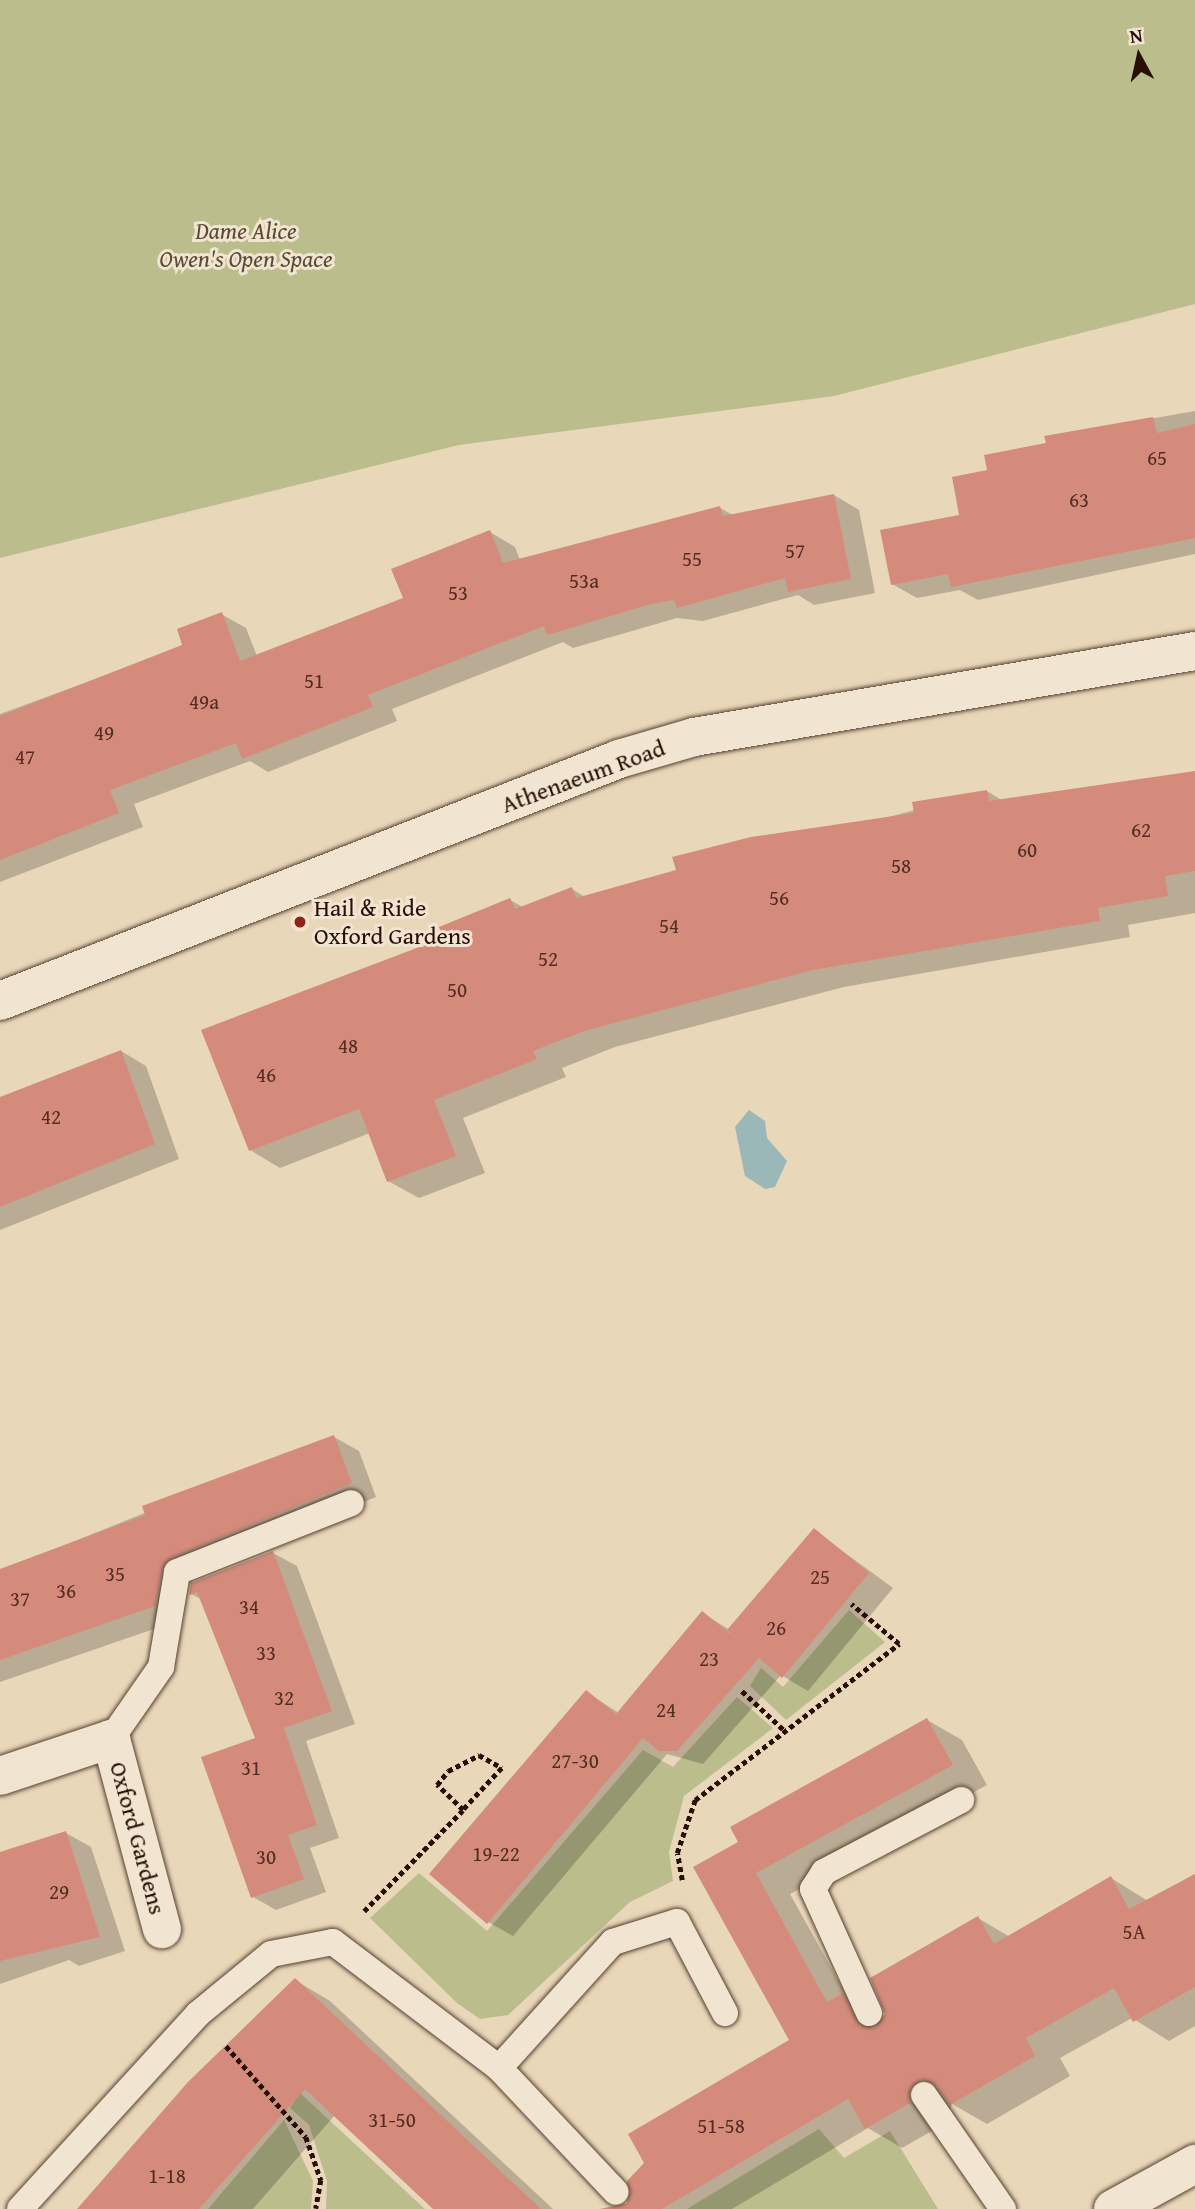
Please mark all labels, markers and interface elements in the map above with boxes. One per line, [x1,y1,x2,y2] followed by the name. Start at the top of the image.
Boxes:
[1128,20,1144,50] text: N
[1104,21,1174,91] north arrow
[159,217,333,273] park label: Dame Alice Owen's Open Space
[1147,445,1167,471] house number: 65
[1069,487,1089,513] house number: 63
[785,538,805,564] house number: 57
[682,546,702,572] house number: 55
[569,568,599,594] house number: 53a
[448,580,468,606] house number: 53
[304,668,324,694] house number: 51
[189,689,219,715] house number: 49a
[94,720,114,746] house number: 49
[497,733,669,819] street label: Athenaeum Road
[15,744,35,770] house number: 47
[1131,817,1151,843] house number: 62
[1017,837,1037,863] house number: 60
[891,853,911,879] house number: 58
[769,885,789,911] house number: 56
[314,894,471,950] place label: Hail & Ride Oxford Gardens
[659,913,679,939] house number: 54
[292,914,308,930] marker: Hail & Ride Oxford Gardens
[538,946,558,972] house number: 52
[447,977,467,1003] house number: 50
[338,1033,358,1059] house number: 48
[256,1062,276,1088] house number: 46
[41,1104,61,1130] house number: 42
[105,1561,125,1587] house number: 35
[810,1564,830,1590] house number: 25
[56,1578,76,1604] house number: 36
[10,1586,30,1612] house number: 37
[239,1594,259,1620] house number: 34
[766,1615,786,1641] house number: 26
[256,1640,276,1666] house number: 33
[699,1646,719,1672] house number: 23
[274,1685,294,1711] house number: 32
[656,1697,676,1723] house number: 24
[551,1748,599,1774] house number: 27-30
[241,1755,261,1781] house number: 31
[104,1759,172,1917] street label: Oxford Gardens
[472,1841,520,1867] house number: 19-22
[256,1844,276,1870] house number: 30
[49,1879,69,1905] house number: 29
[1123,1919,1145,1945] house number: 5A
[368,2107,416,2133] house number: 31-50
[697,2113,745,2139] house number: 51-58
[148,2163,186,2189] house number: 1-18

